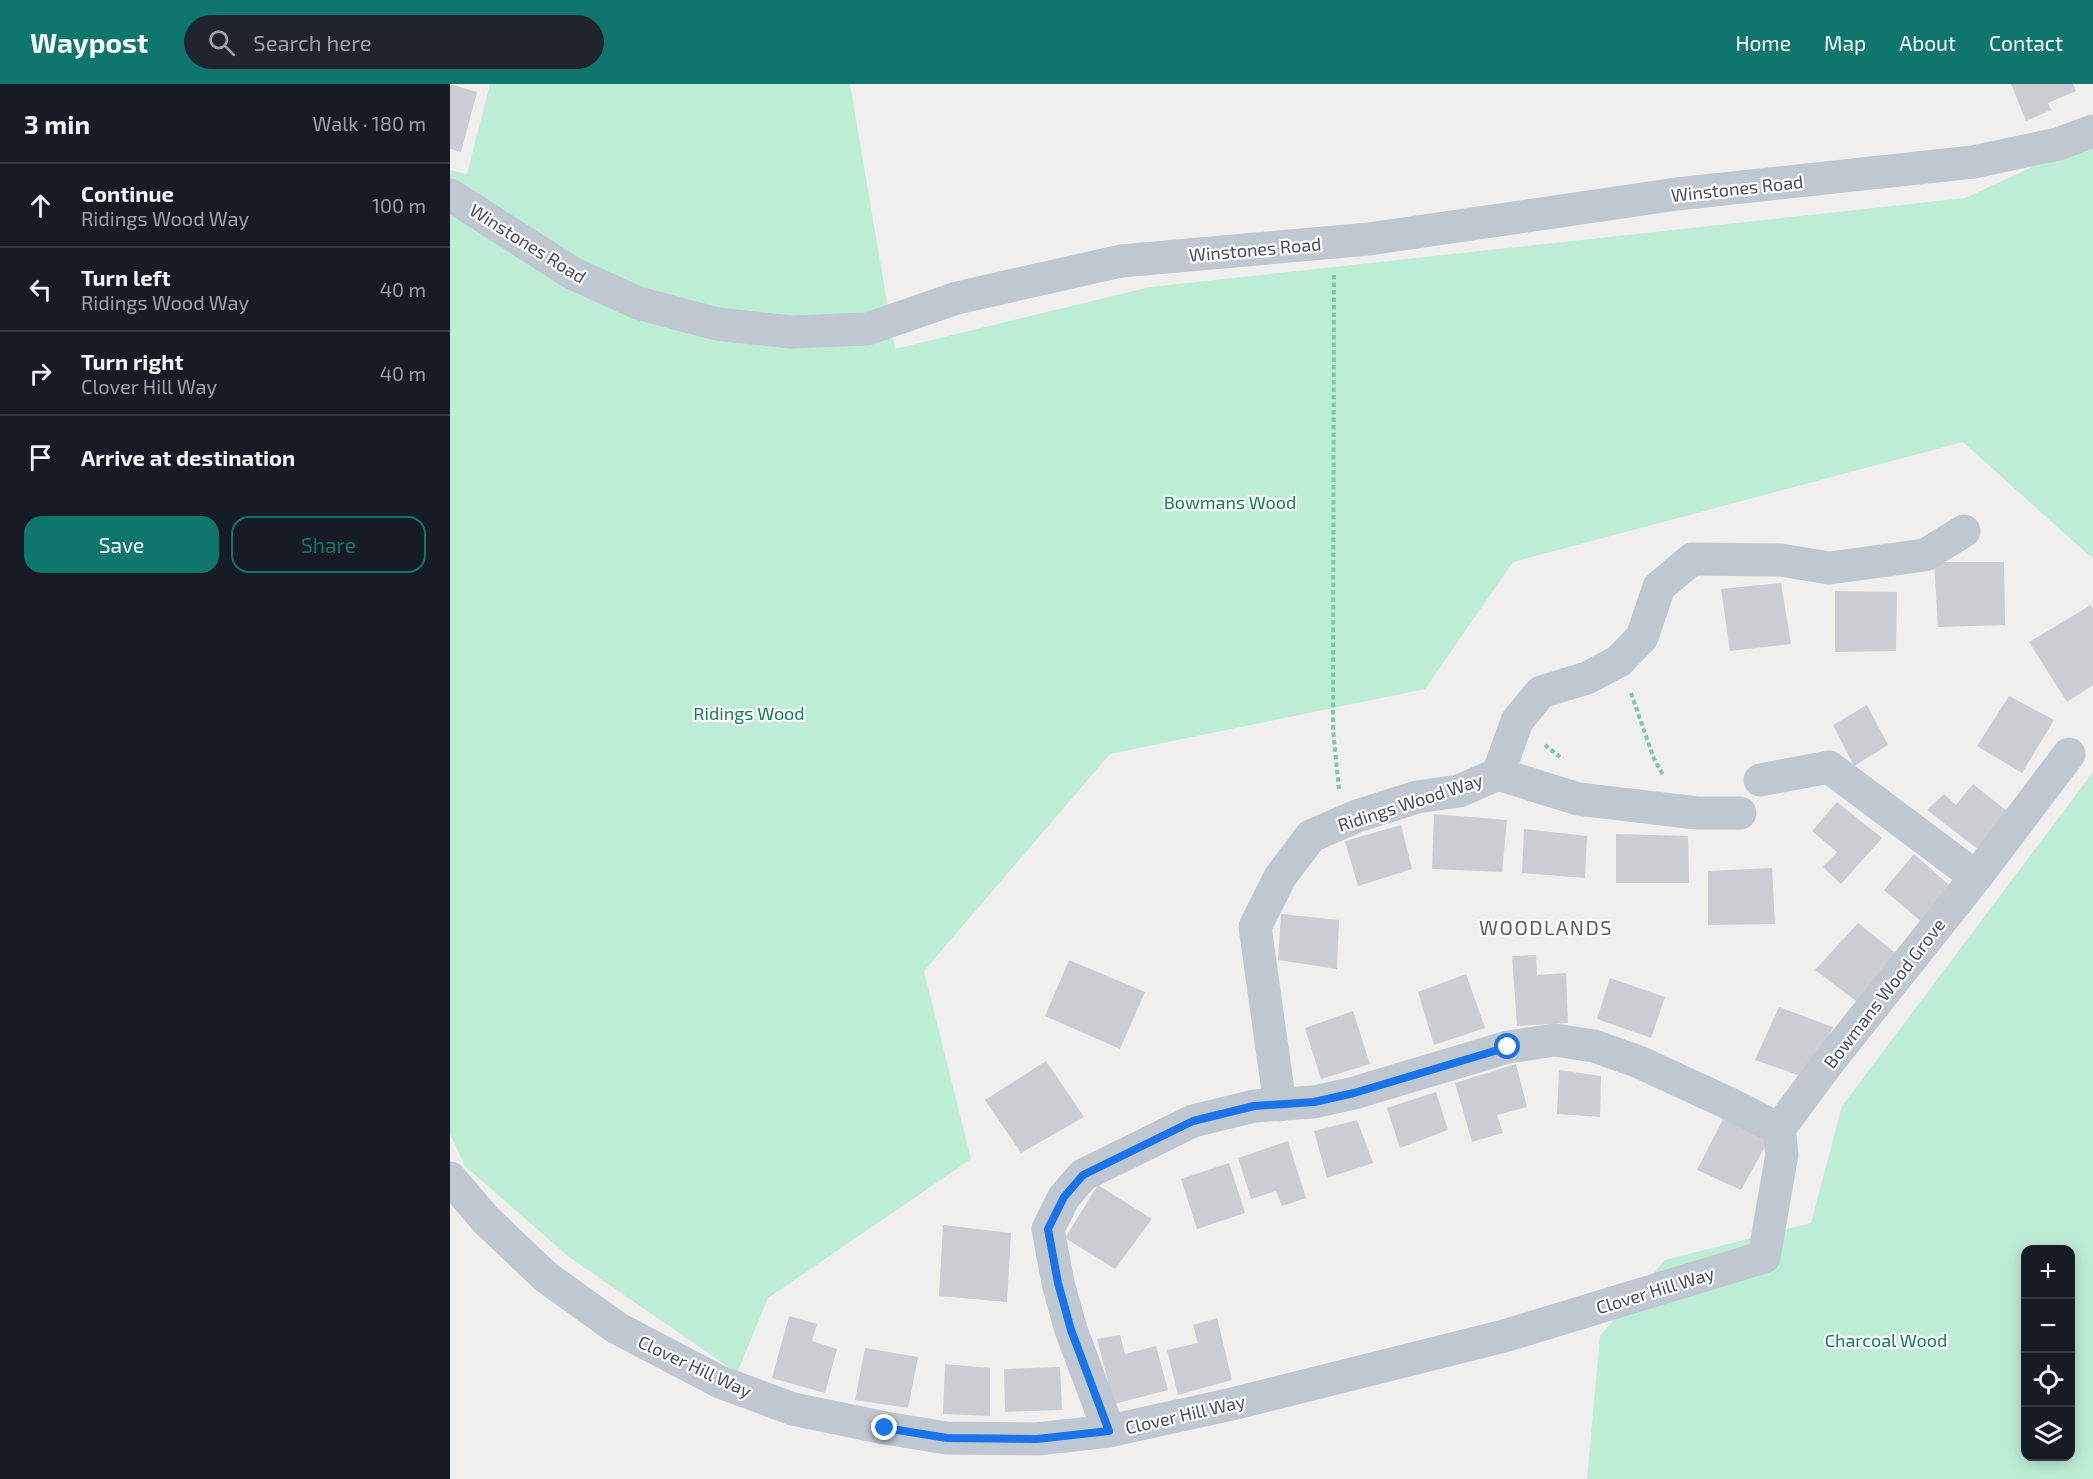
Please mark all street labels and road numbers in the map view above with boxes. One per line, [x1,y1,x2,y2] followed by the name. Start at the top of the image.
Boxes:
[1670,170,1804,206] street label: Winstones Road
[466,198,590,288] street label: Winstones Road
[1188,232,1322,266] street label: Winstones Road
[1335,768,1486,836] street label: Ridings Wood Way
[1819,914,1949,1072] street label: Bowmans Wood Grove
[1593,1261,1717,1318] street label: Clover Hill Way
[635,1330,756,1402] street label: Clover Hill Way
[1123,1389,1248,1438] street label: Clover Hill Way

